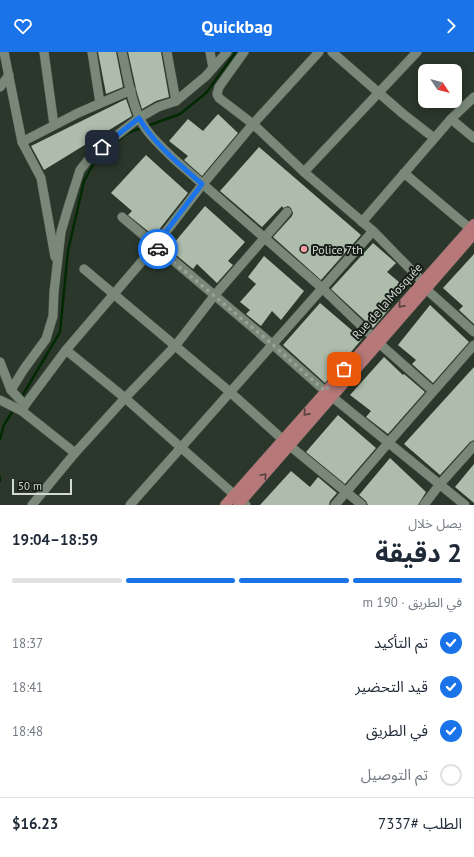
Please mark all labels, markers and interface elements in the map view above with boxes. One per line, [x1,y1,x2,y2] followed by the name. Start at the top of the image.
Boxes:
[12,15,34,37] icon: heart
[201,15,273,38] text: Quickbag
[440,15,462,37] icon: forward
[418,64,462,108] north arrow
[418,64,462,108] map controls
[85,130,119,164] pin
[91,136,113,158] icon: home
[138,229,178,269] courier
[147,238,169,260] icon: car
[312,242,363,257] place label: Police 7th
[299,244,309,254] marker: Police 7th
[349,260,425,342] street label: Rue de la Mosquée
[399,300,406,308] one-way arrow
[327,352,361,386] pin
[333,358,355,380] icon: bag
[303,408,310,415] one-way arrow
[259,473,266,480] one-way arrow
[12,477,72,496] scale bar
[18,479,42,493] text: 50 m
[408,515,462,532] text: يصل خلال
[12,530,98,549] text: 18:59–19:04
[375,536,462,569] text: 2 دقيقة
[363,594,462,611] text: في الطريق · 190 m
[440,632,462,654] icon: check
[374,633,428,652] text: تم التأكيد
[12,635,43,652] text: 18:37
[440,676,462,698] icon: check
[355,677,428,696] text: قيد التحضير
[12,679,43,696] text: 18:41
[440,720,462,742] icon: check
[366,721,428,740] text: في الطريق
[12,723,43,740] text: 18:48
[361,765,428,784] text: تم التوصيل
[12,814,58,833] text: $16.23
[378,814,462,833] text: الطلب #7337

